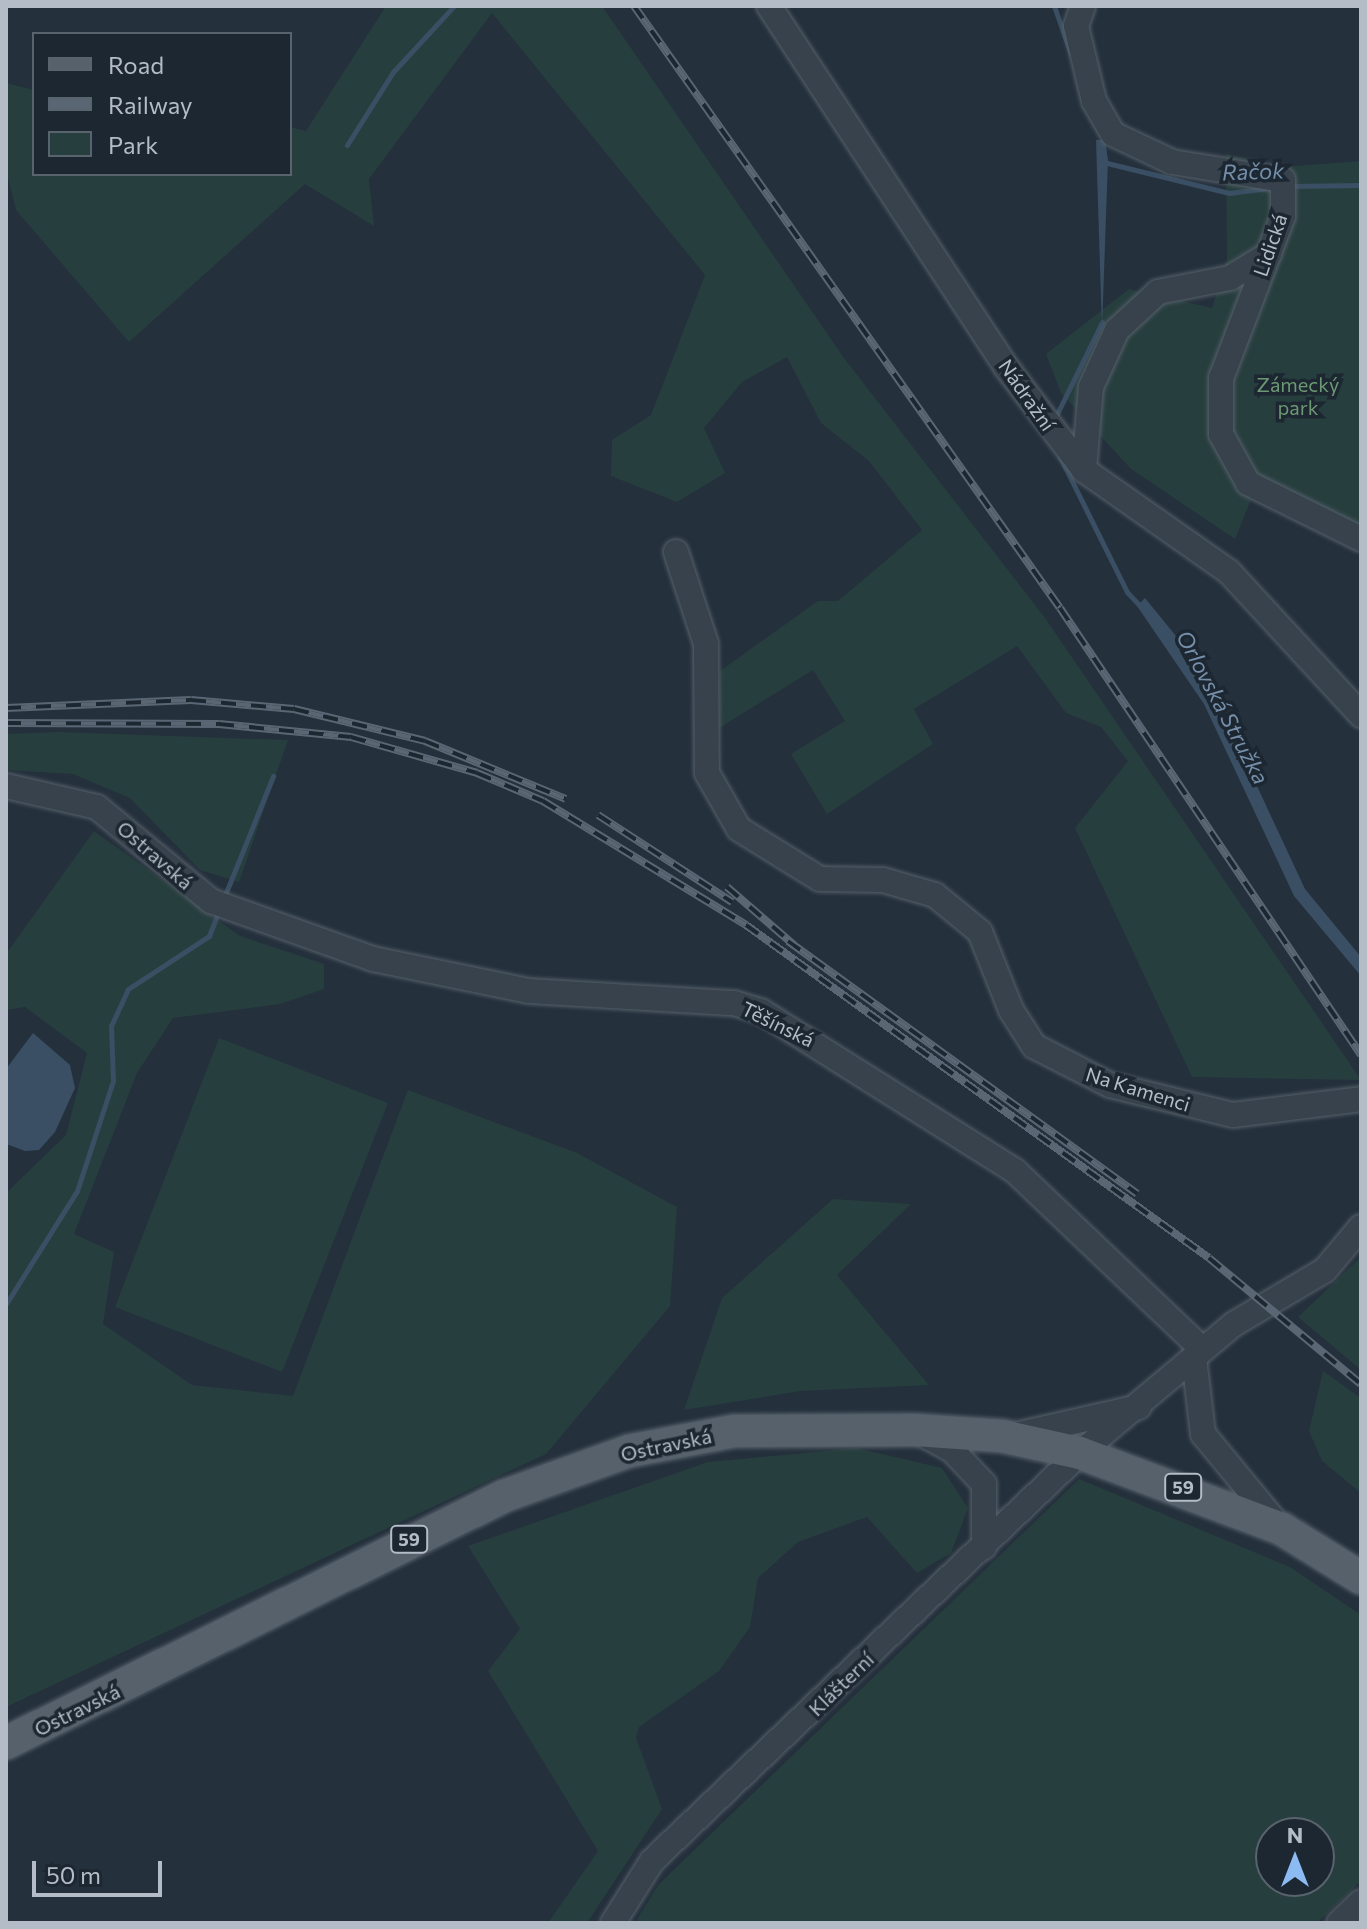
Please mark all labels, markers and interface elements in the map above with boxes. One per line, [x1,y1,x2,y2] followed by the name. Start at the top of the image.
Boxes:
[32,32,292,176] legend
[108,50,164,79] text: Road
[108,90,193,119] text: Railway
[108,130,158,159] text: Park
[1221,157,1285,185] water label: Račok
[1248,211,1292,279] street label: Lidická
[994,355,1060,435] street label: Nádražní
[1257,372,1339,419] park label: Zámecký park
[1171,626,1275,788] water label: Orlovská Stružka
[112,816,198,894] street label: Ostravská
[738,996,818,1052] street label: Těšínská
[1083,1062,1193,1116] street label: Na Kamenci
[618,1424,714,1466] street label: Ostravská
[1163,1473,1203,1501] road number: 59
[389,1525,429,1553] road number: 59
[803,1647,879,1721] street label: Klášterní
[30,1679,124,1741] street label: Ostravská
[1255,1817,1335,1897] north arrow
[1287,1821,1303,1848] text: N
[36,1845,166,1895] scale bar
[46,1860,101,1889] text: 50 m

